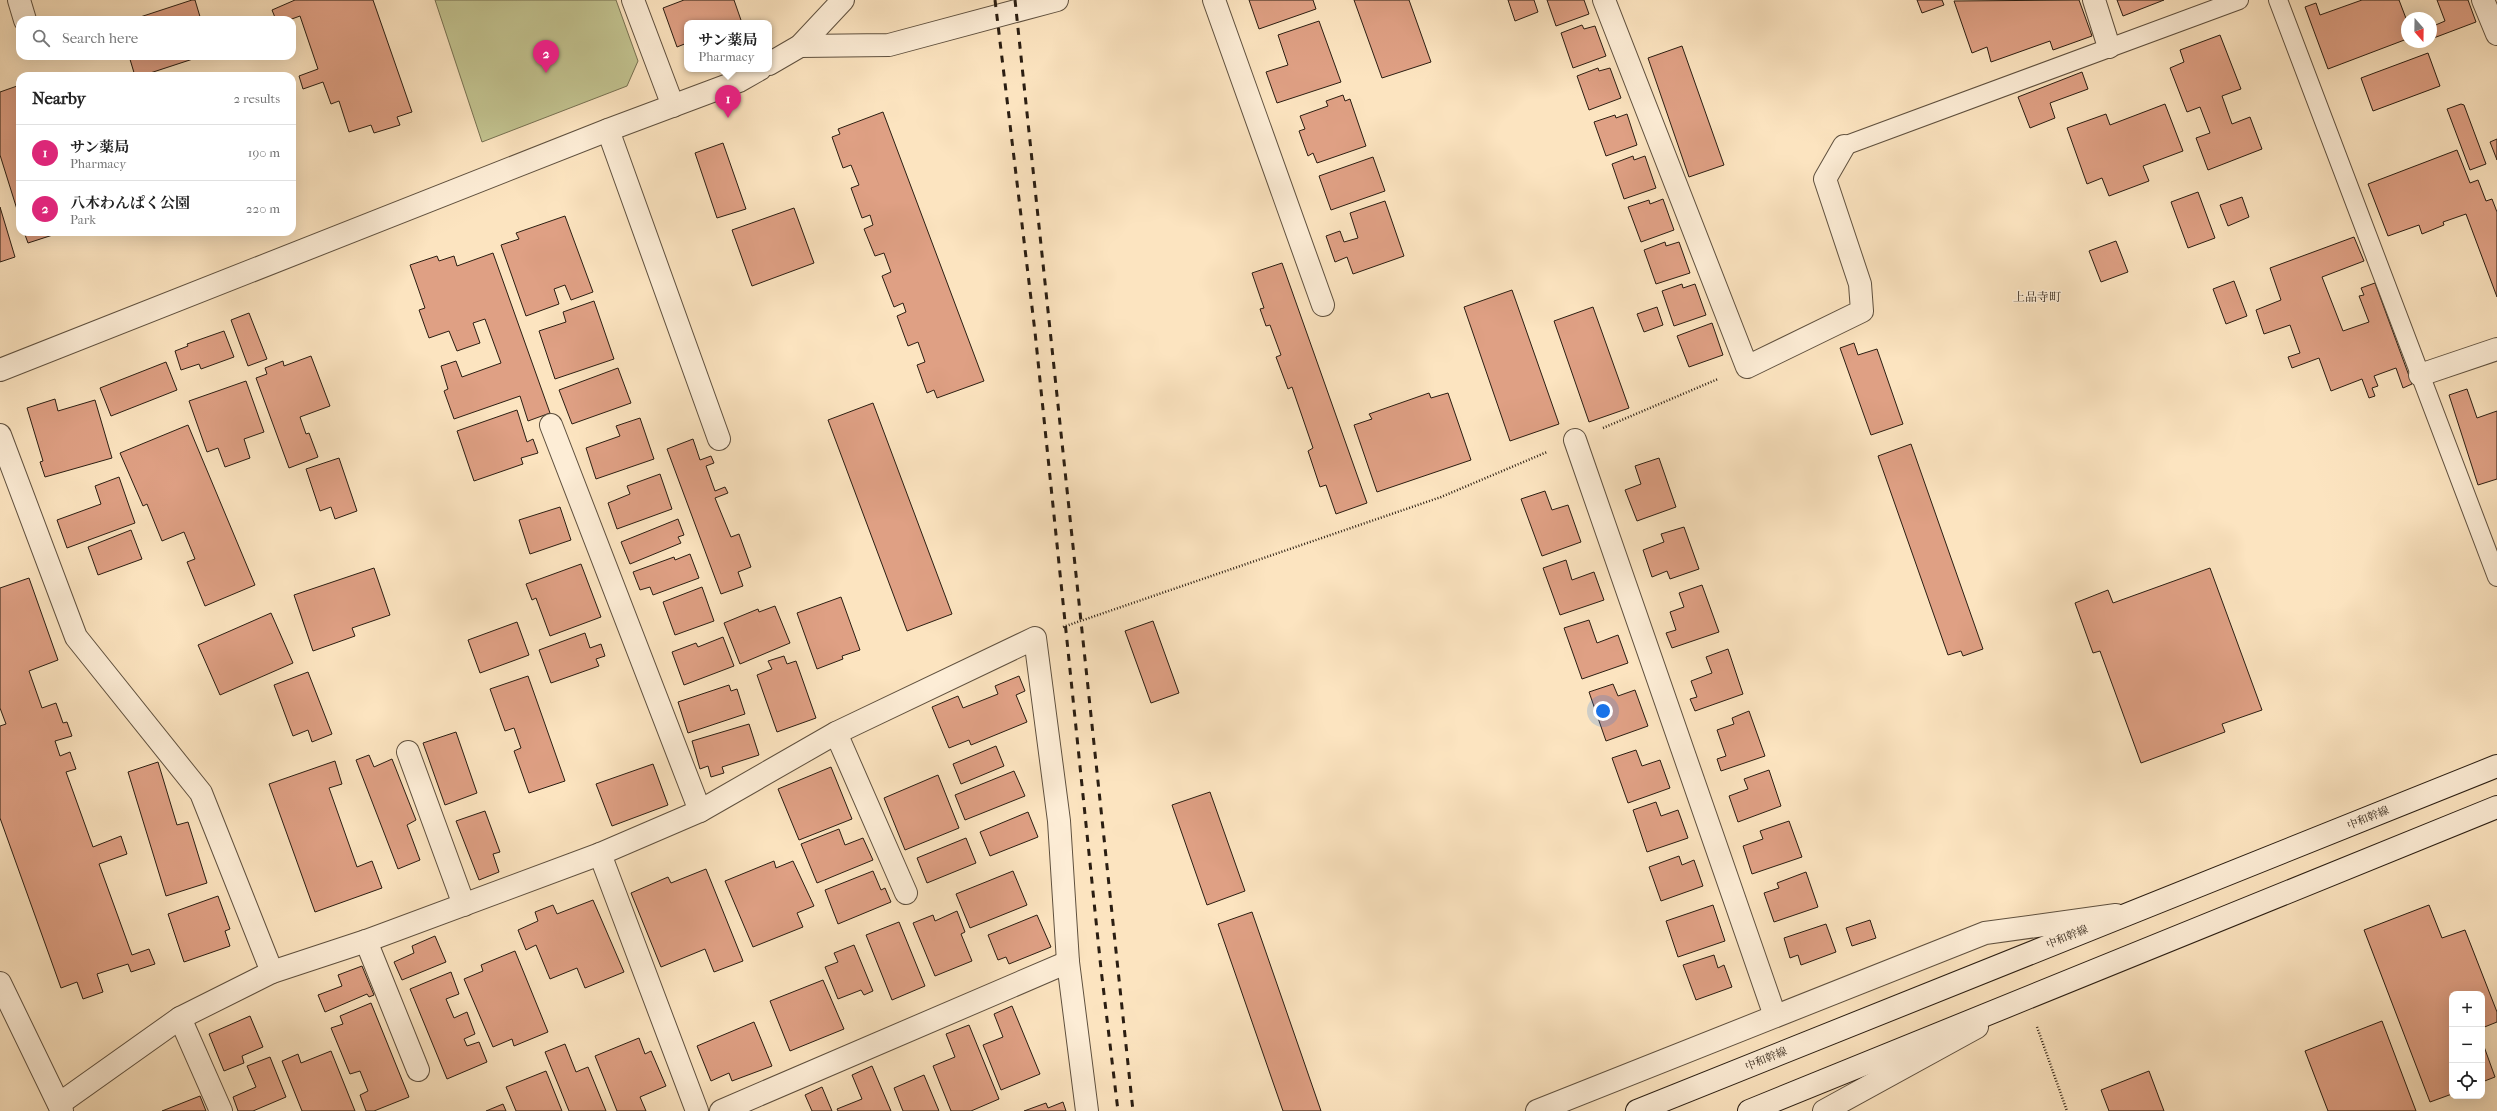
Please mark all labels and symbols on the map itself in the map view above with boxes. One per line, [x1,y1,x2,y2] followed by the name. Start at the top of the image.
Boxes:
[2401,12,2437,48] north arrow
[533,40,559,73] pin: 2
[715,85,741,118] pin: 1
[2013,290,2061,304] district label: 上品寺町
[1593,701,1613,721] your location
[2345,804,2391,832] street label: 中和幹線
[2044,923,2090,951] street label: 中和幹線
[1743,1045,1789,1073] street label: 中和幹線

